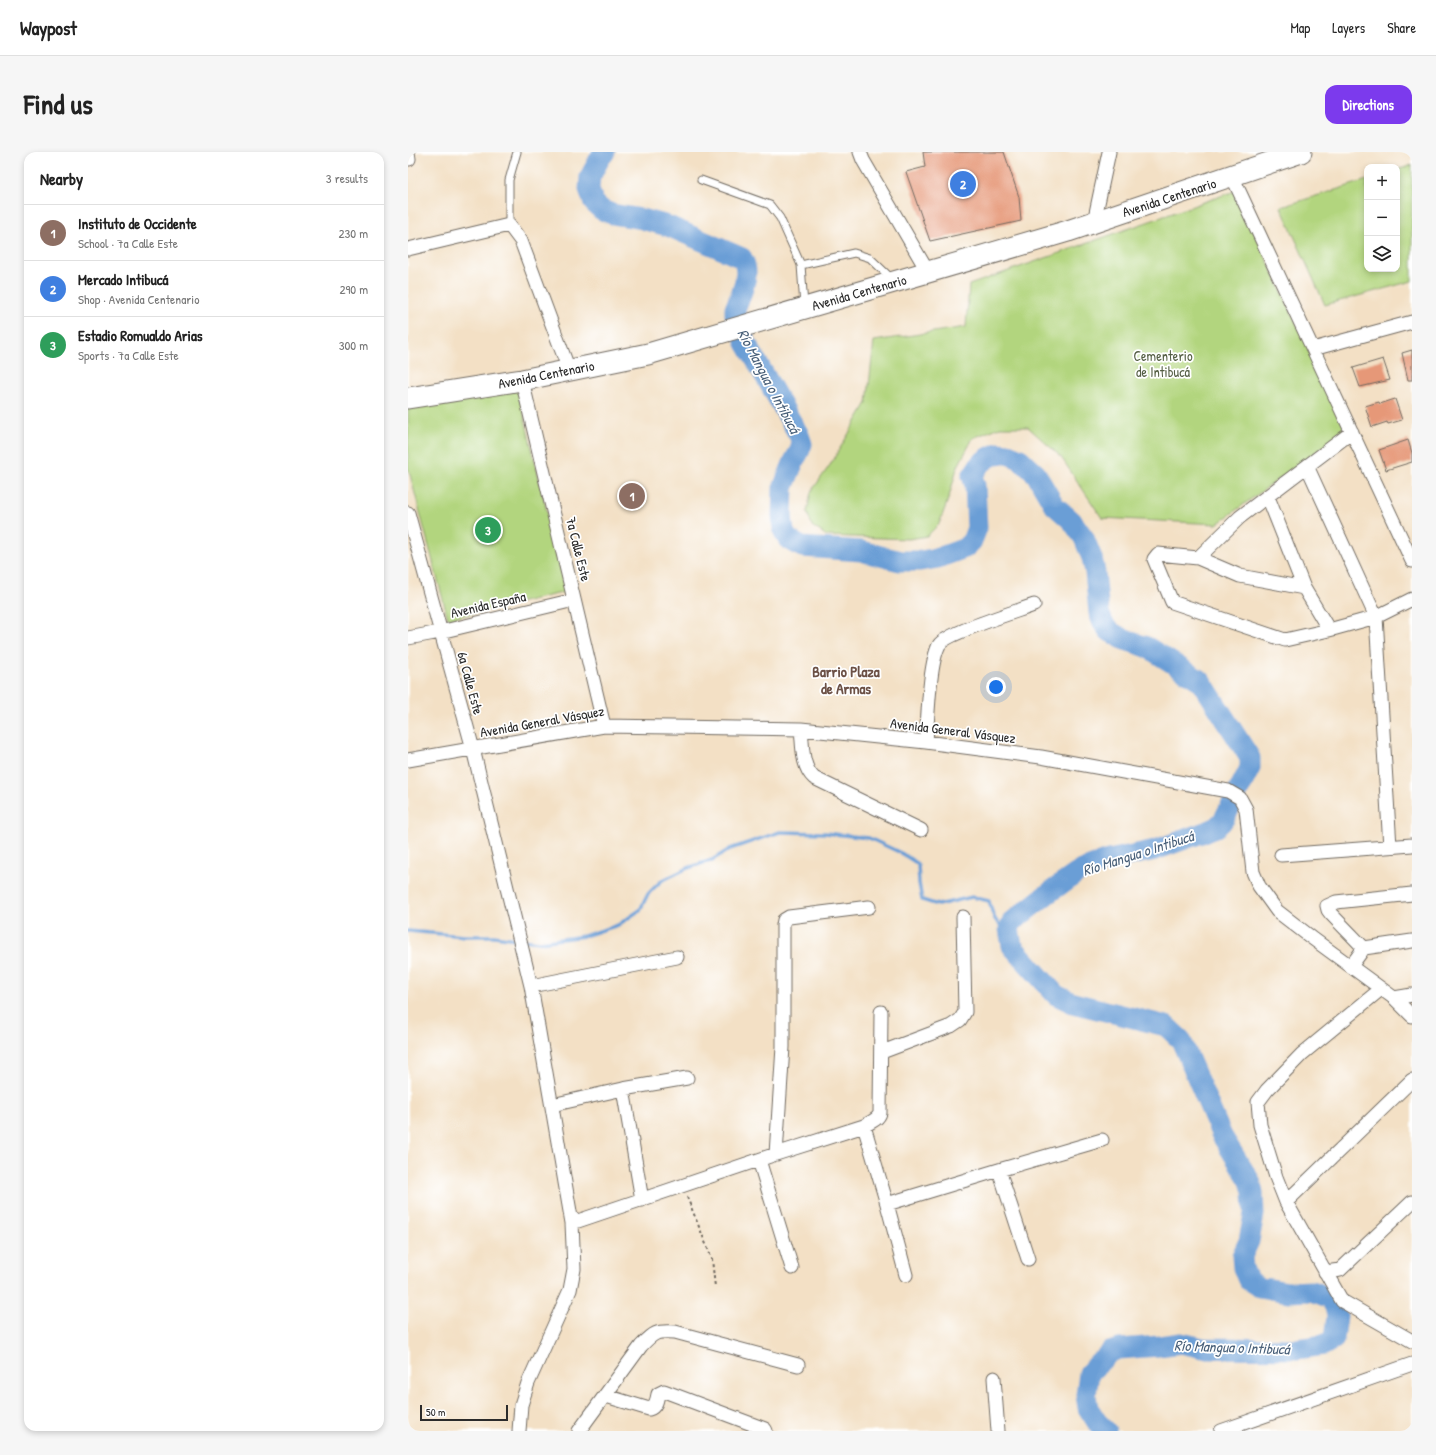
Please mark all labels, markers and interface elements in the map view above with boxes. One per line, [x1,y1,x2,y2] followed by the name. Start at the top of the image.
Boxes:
[20,15,77,41] text: Waypost
[1290,18,1310,37] text: Map
[1332,18,1365,37] text: Layers
[1387,18,1416,37] text: Share
[24,85,93,123] text: Find us
[1325,85,1412,124] button: Directions
[1364,164,1400,272] map controls
[1364,164,1400,200] button: +
[40,167,83,190] text: Nearby
[326,169,368,187] text: 3 results
[950,169,976,199] pin: 2
[1120,173,1219,221] street label: Avenida Centenario
[1364,200,1400,236] button: −
[78,213,197,234] text: Instituto de Occidente
[51,224,55,242] text: 1
[338,224,368,242] text: 230 m
[78,234,178,252] text: School · 7a Calle Este
[1364,236,1400,272] button: layers
[78,269,168,290] text: Mercado Intibucá
[809,269,909,315] street label: Avenida Centenario
[50,280,56,298] text: 2
[339,280,368,298] text: 290 m
[78,290,199,308] text: Shop · Avenida Centenario
[78,325,203,346] text: Estadio Romualdo Arias
[733,325,806,439] water label: Río Mangua o Intibucá
[50,336,56,354] text: 3
[339,336,368,354] text: 300 m
[78,346,179,364] text: Sports · 7a Calle Este
[1133,346,1193,381] park label: Cementerio de Intibucá
[496,355,596,393] street label: Avenida Centenario
[619,481,645,511] pin: 1
[475,515,501,545] pin: 3
[562,515,596,584] street label: 7a Calle Este
[449,586,528,623] street label: Avenida España
[454,650,489,717] street label: 6a Calle Este
[812,661,880,699] district label: Barrio Plaza de Armas
[986,677,1006,697] your location
[478,701,606,742] street label: Avenida General Vásquez
[889,713,1017,748] street label: Avenida General Vásquez
[1080,825,1198,881] water label: Río Mangua o Intibucá
[1174,1334,1292,1360] water label: Río Mangua o Intibucá
[420,1403,508,1422] scale bar
[426,1405,446,1419] text: 50 m

